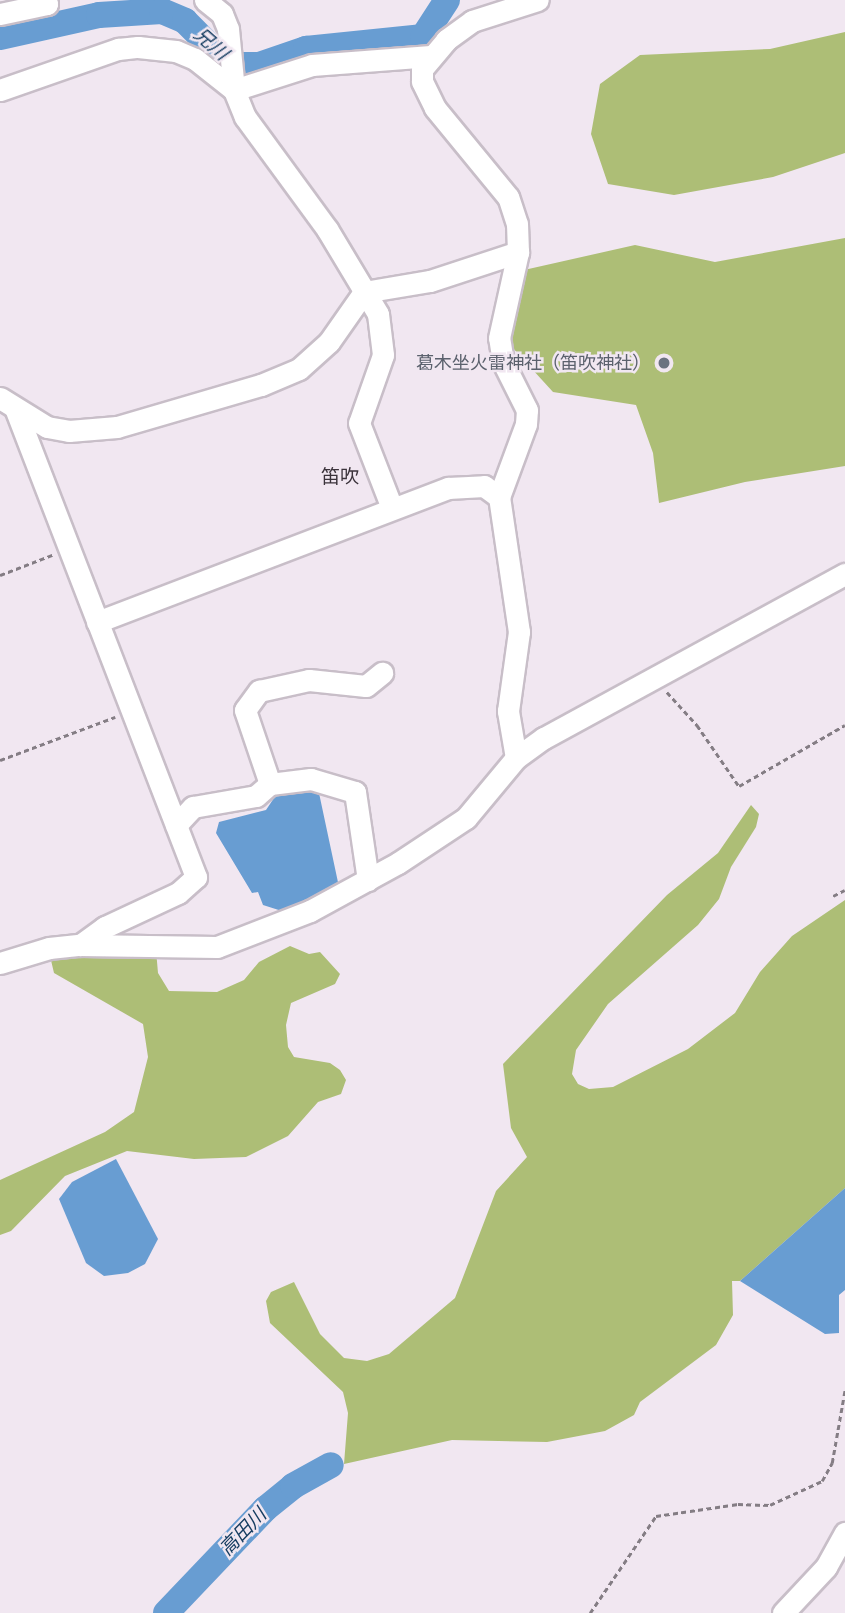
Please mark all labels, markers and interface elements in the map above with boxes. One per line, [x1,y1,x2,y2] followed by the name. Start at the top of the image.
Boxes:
[189,23,233,65] water label: 兄川
[416,352,650,374] place label: 葛木坐火雷神社（笛吹神社）
[656,355,672,371] marker: 葛木坐火雷神社（笛吹神社）
[321,466,359,488] district label: 笛吹
[215,1504,271,1560] water label: 高田川

